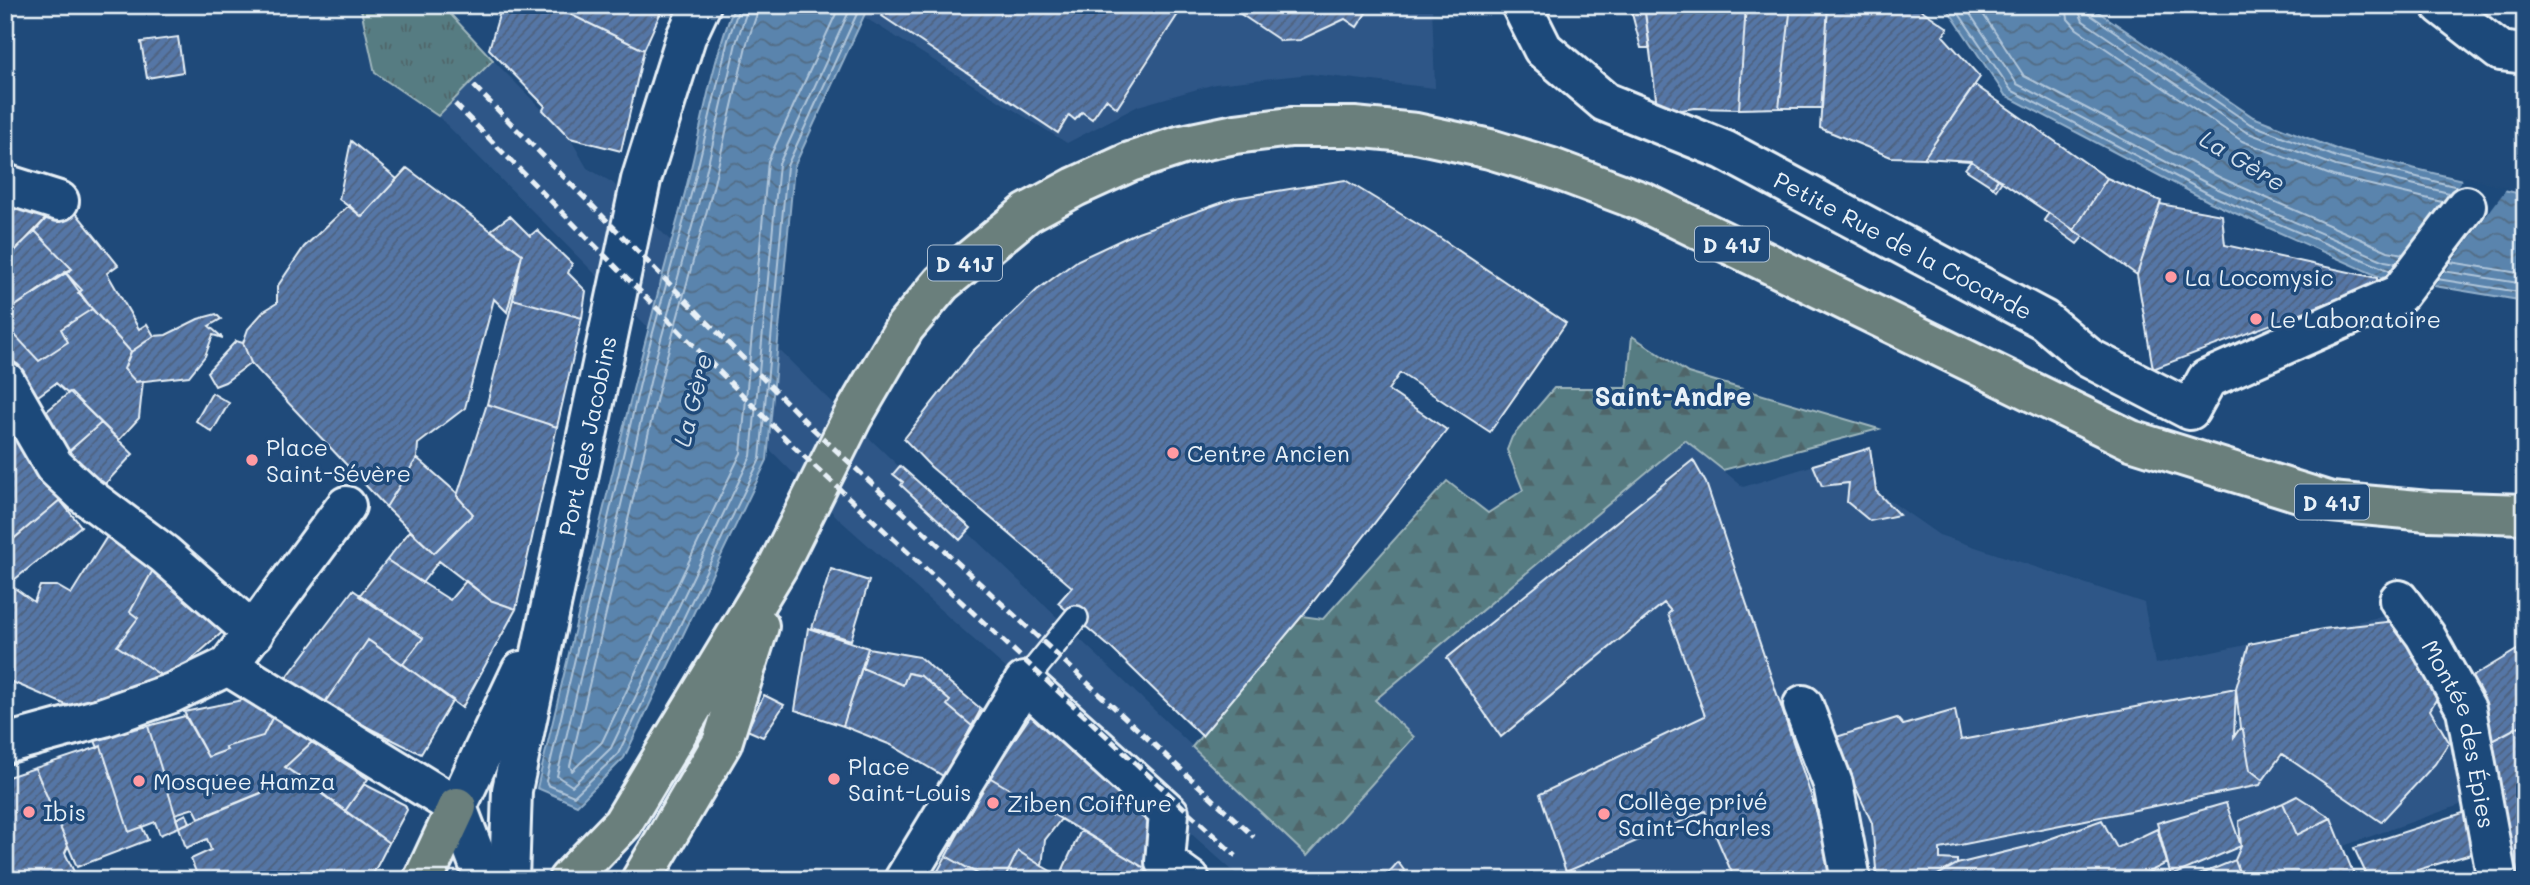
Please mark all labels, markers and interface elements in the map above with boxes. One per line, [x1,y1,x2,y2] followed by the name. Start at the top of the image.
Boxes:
[2194,122,2292,198] water label: La Gère
[1769,164,2038,326] street label: Petite Rue de la Cocarde
[1695,226,1769,262] road number: D 41J
[928,246,1002,280] road number: D 41J
[2185,262,2334,292] place label: La Locomysic
[2163,269,2179,285] marker: La Locomysic
[2270,304,2441,334] place label: Le Laboratoire
[2248,311,2264,327] marker: Le Laboratoire
[551,333,623,539] street label: Port des Jacobins
[665,350,719,450] water label: La Gère
[1594,379,1752,413] district label: Saint-Andre
[266,432,411,488] place label: Place Saint-Sévère
[1187,438,1350,468] place label: Centre Ancien
[1165,445,1181,461] marker: Centre Ancien
[244,452,260,468] marker: Place Saint-Sévère
[2295,484,2369,520] road number: D 41J
[2415,634,2502,831] street label: Montée des Épies
[848,751,971,807] place label: Place Saint-Louis
[153,766,335,796] place label: Mosquee Hamza
[826,771,842,787] marker: Place Saint-Louis
[131,773,147,789] marker: Mosquee Hamza
[1618,786,1771,842] place label: Collège privé Saint-Charles
[1007,788,1172,818] place label: Ziben Coiffure
[985,795,1001,811] marker: Ziben Coiffure
[43,797,86,827] place label: Ibis
[21,804,37,820] marker: Ibis
[1596,806,1612,822] marker: Collège privé Saint-Charles

